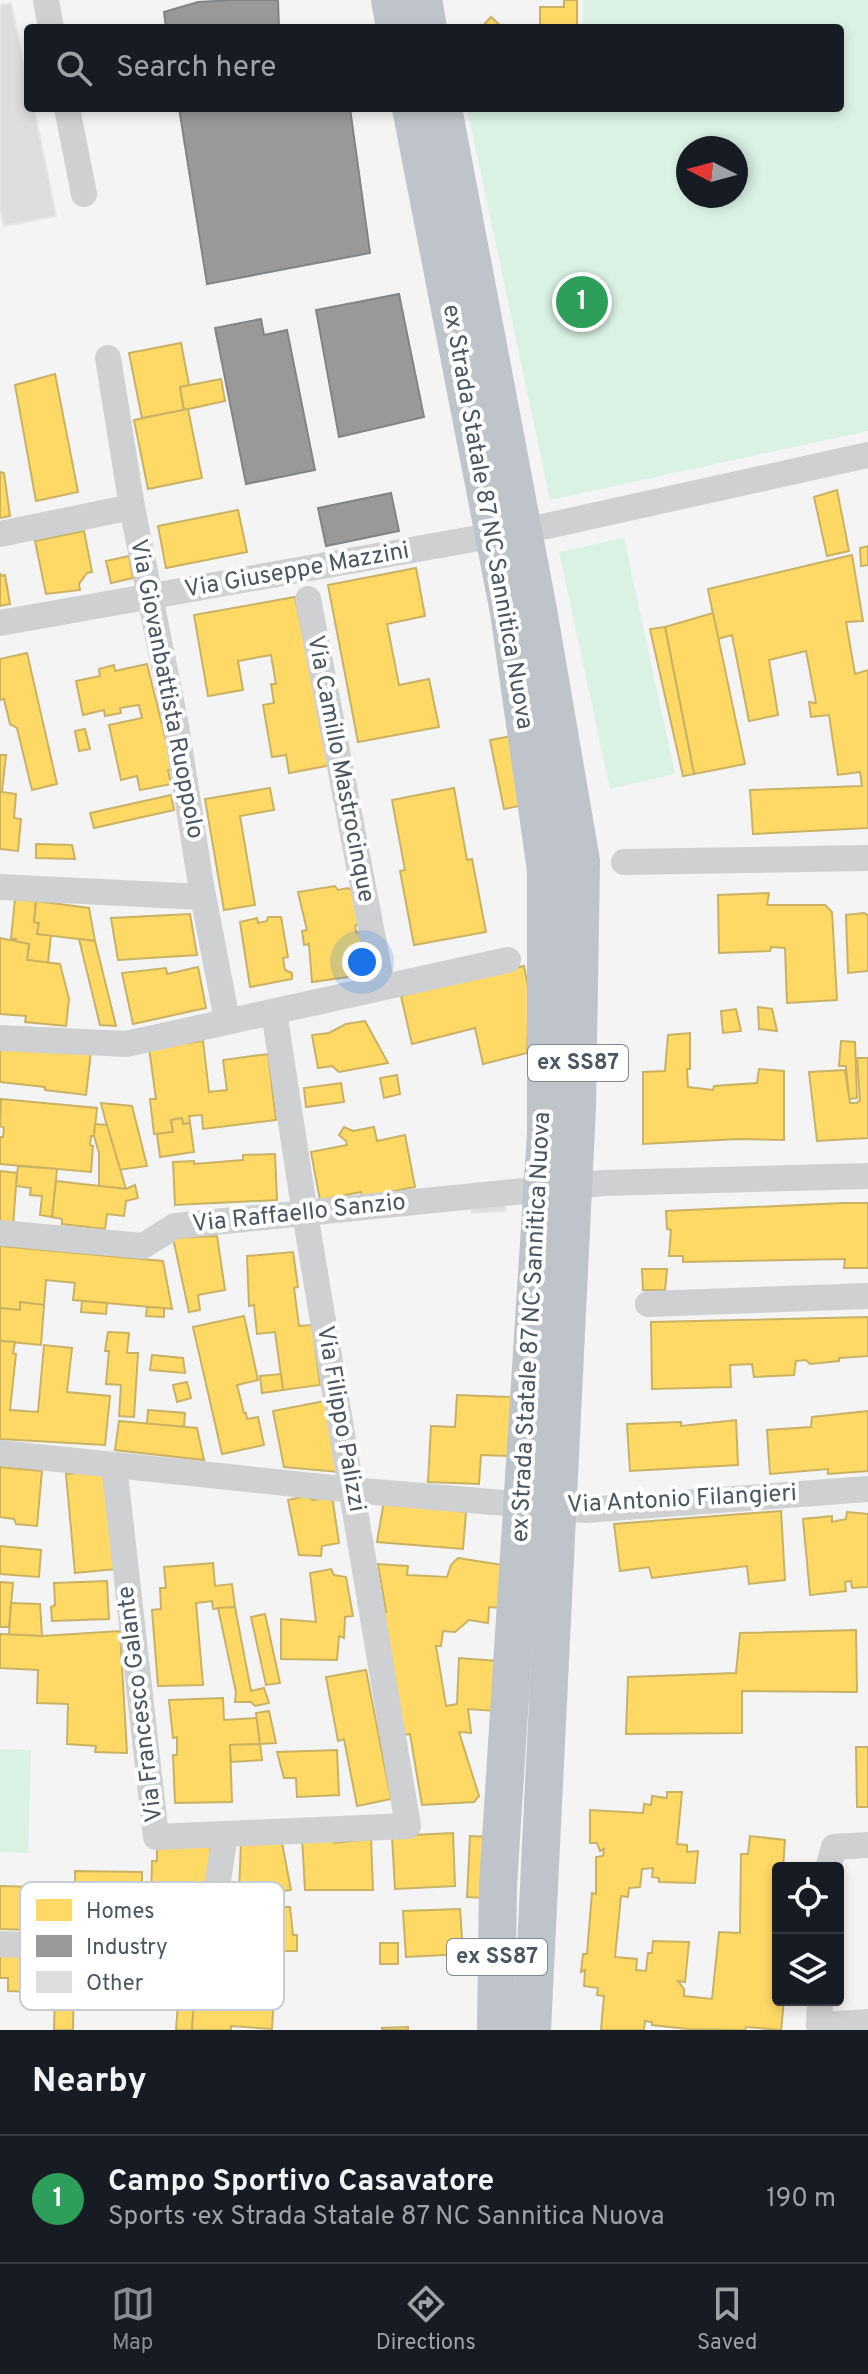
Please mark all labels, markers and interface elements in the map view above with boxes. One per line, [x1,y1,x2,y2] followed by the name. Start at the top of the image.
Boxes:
[24,24,844,112] search box
[52,46,96,90] icon: search
[116,50,276,87] text: Search here
[676,136,748,208] north arrow
[556,272,608,332] pin: 1
[435,302,539,732] street label: ex Strada Statale 87 NC Sannitica Nuova
[182,536,412,606] street label: Via Giuseppe Mazzini
[122,537,210,841] street label: Via Giovanbattista Ruoppolo
[299,633,381,905] street label: Via Camillo Mastrocinque
[342,942,382,982] your location
[528,1045,628,1081] road number: ex SS87
[506,1111,558,1543] street label: ex Strada Statale 87 NC Sannitica Nuova
[191,1188,407,1240] street label: Via Raffaello Sanzio
[309,1324,371,1514] street label: Via Filippo Palizzi
[566,1479,798,1521] street label: Via Antonio Filangieri
[112,1584,170,1824] street label: Via Francesco Galante
[772,1862,844,2006] map controls
[772,1862,844,1934] button: locate
[20,1882,284,2010] legend
[86,1899,155,1926] text: Homes
[772,1934,844,2006] button: layers
[86,1935,168,1962] text: Industry
[447,1939,547,1975] road number: ex SS87
[86,1971,144,1998] text: Other
[32,2061,147,2104] text: Nearby
[108,2164,494,2201] text: Campo Sportivo Casavatore
[53,2183,63,2216] text: 1
[766,2183,836,2216] text: 190 m
[108,2201,664,2234] text: Sports · ex Strada Statale 87 NC Sannitica Nuova
[111,2282,155,2357] tab: Map
[376,2282,476,2357] tab: Directions
[697,2282,757,2357] tab: Saved

